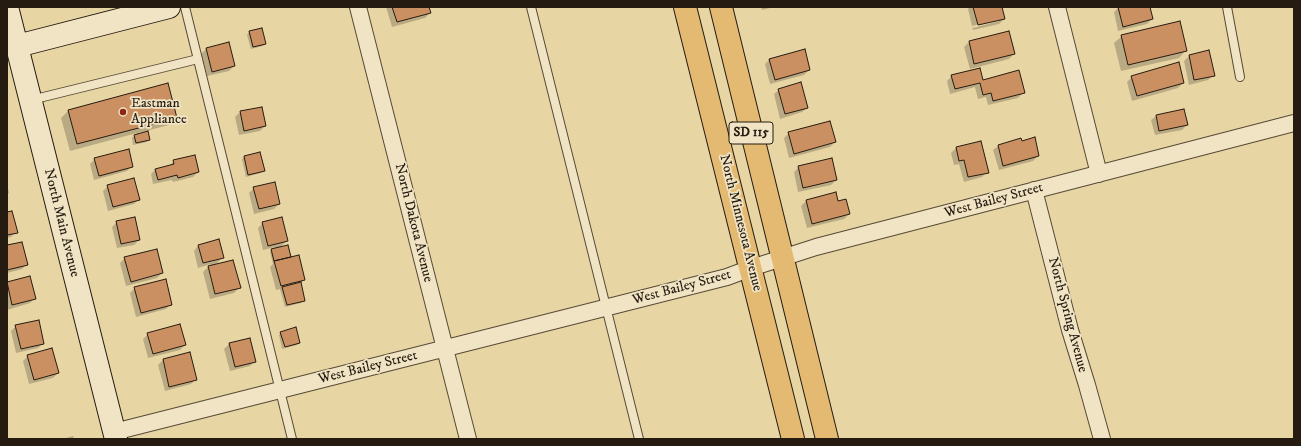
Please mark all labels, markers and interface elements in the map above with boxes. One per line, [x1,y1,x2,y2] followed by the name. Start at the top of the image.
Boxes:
[131,96,187,128] place label: Eastman Appliance
[118,107,128,117] marker: Eastman Appliance
[729,122,773,144] road number: SD 115
[715,153,765,293] street label: North Minnesota Avenue
[390,162,436,284] street label: North Dakota Avenue
[39,167,83,279] street label: North Main Avenue
[943,180,1045,222] street label: West Bailey Street
[1044,256,1090,374] street label: North Spring Avenue
[631,267,733,309] street label: West Bailey Street
[317,348,419,388] street label: West Bailey Street

